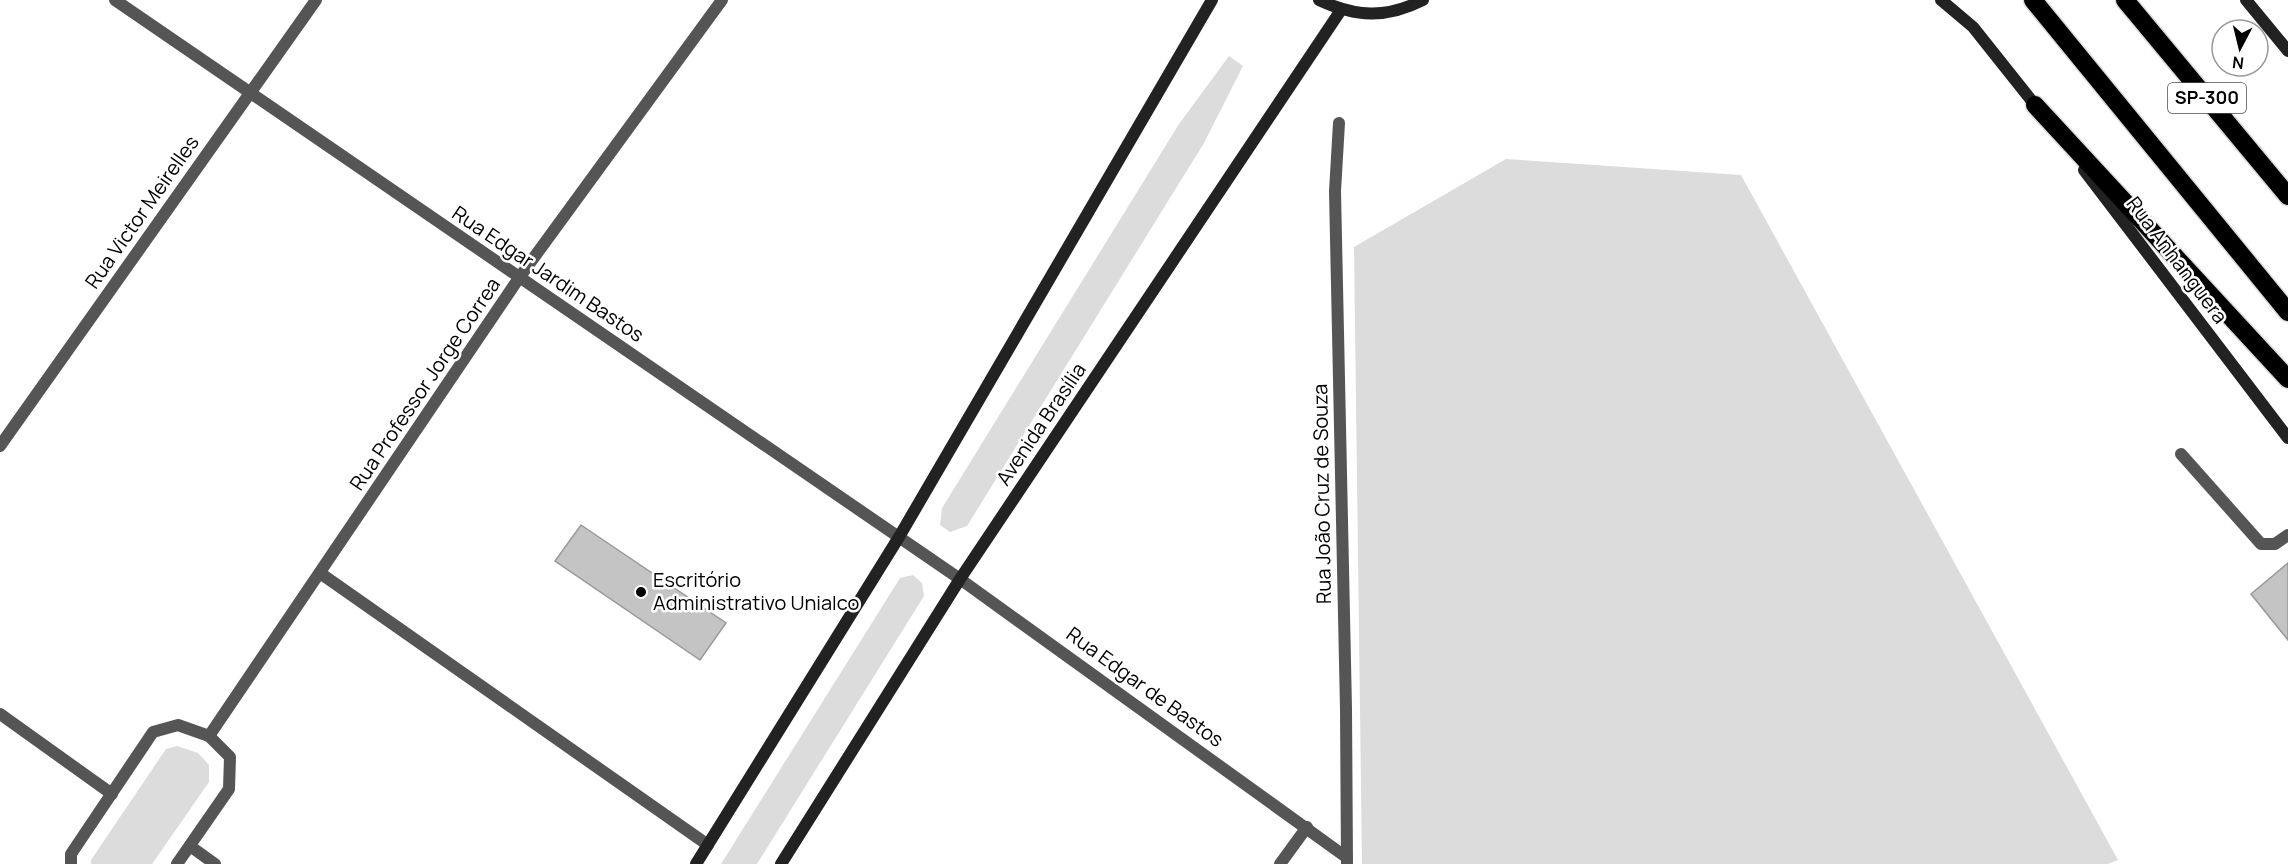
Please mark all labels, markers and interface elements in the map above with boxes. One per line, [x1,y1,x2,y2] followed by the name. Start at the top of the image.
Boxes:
[2210,18,2270,78] north arrow
[2231,51,2245,75] text: N
[2168,83,2246,113] road number: SP-300
[79,130,205,294] street label: Rua Victor Meirelles
[2121,191,2234,329] street label: Rua Anhanguera
[447,199,649,348] street label: Rua Edgar Jardim Bastos
[343,272,506,495] street label: Rua Professor Jorge Correa
[990,357,1092,490] street label: Avenida Brasília
[1306,384,1337,604] street label: Rua João Cruz de Souza
[653,566,860,616] place label: Escritório Administrativo Unialco
[634,585,648,599] marker: Escritório Administrativo Unialco
[1061,620,1229,753] street label: Rua Edgar de Bastos

